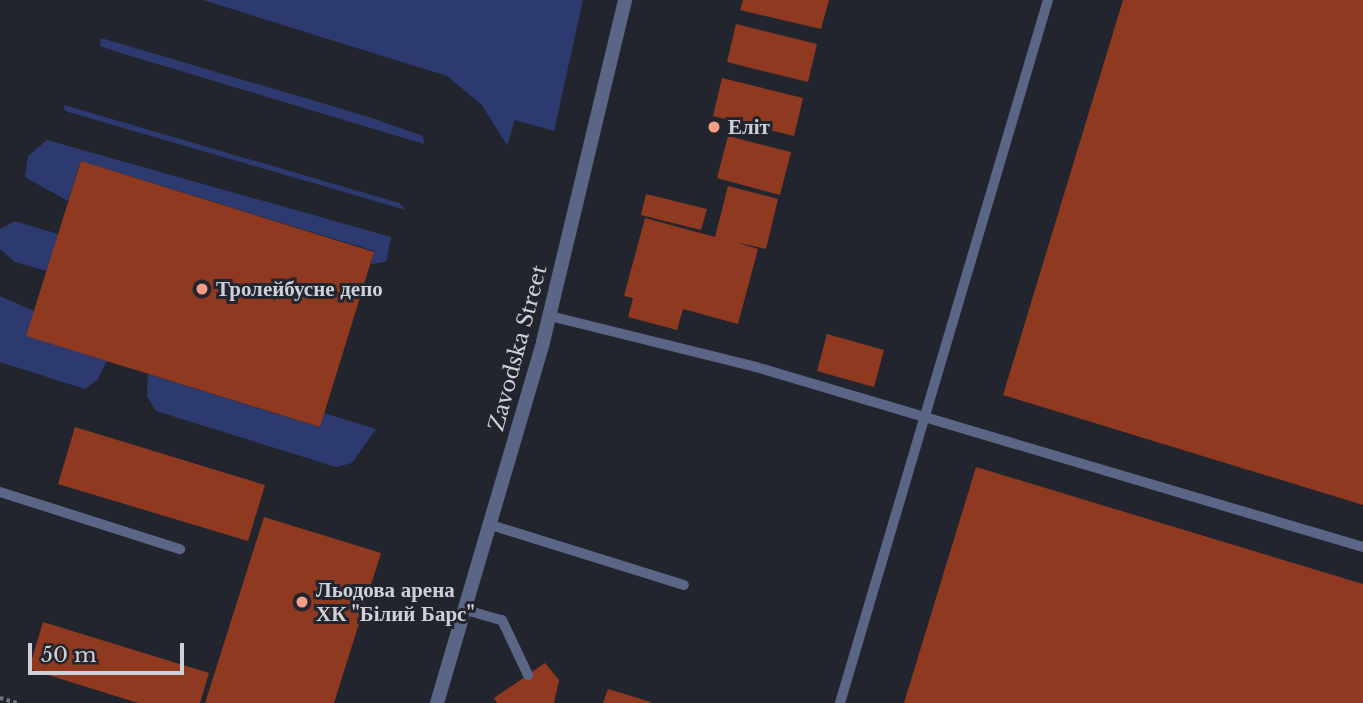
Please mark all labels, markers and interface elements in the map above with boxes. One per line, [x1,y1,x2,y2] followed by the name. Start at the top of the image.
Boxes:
[728,114,770,140] place label: Еліт
[706,119,722,135] marker: Еліт
[484,262,552,434] street label: Zavodska Street
[216,276,383,302] place label: Тролейбусне депо
[194,281,210,297] marker: Тролейбусне депо
[316,577,475,627] place label: Льодова арена ХК "Білий Барс"
[294,594,310,610] marker: Льодова арена ХК "Білий Барс"
[32,630,187,674] scale bar
[41,642,96,668] text: 50 m

